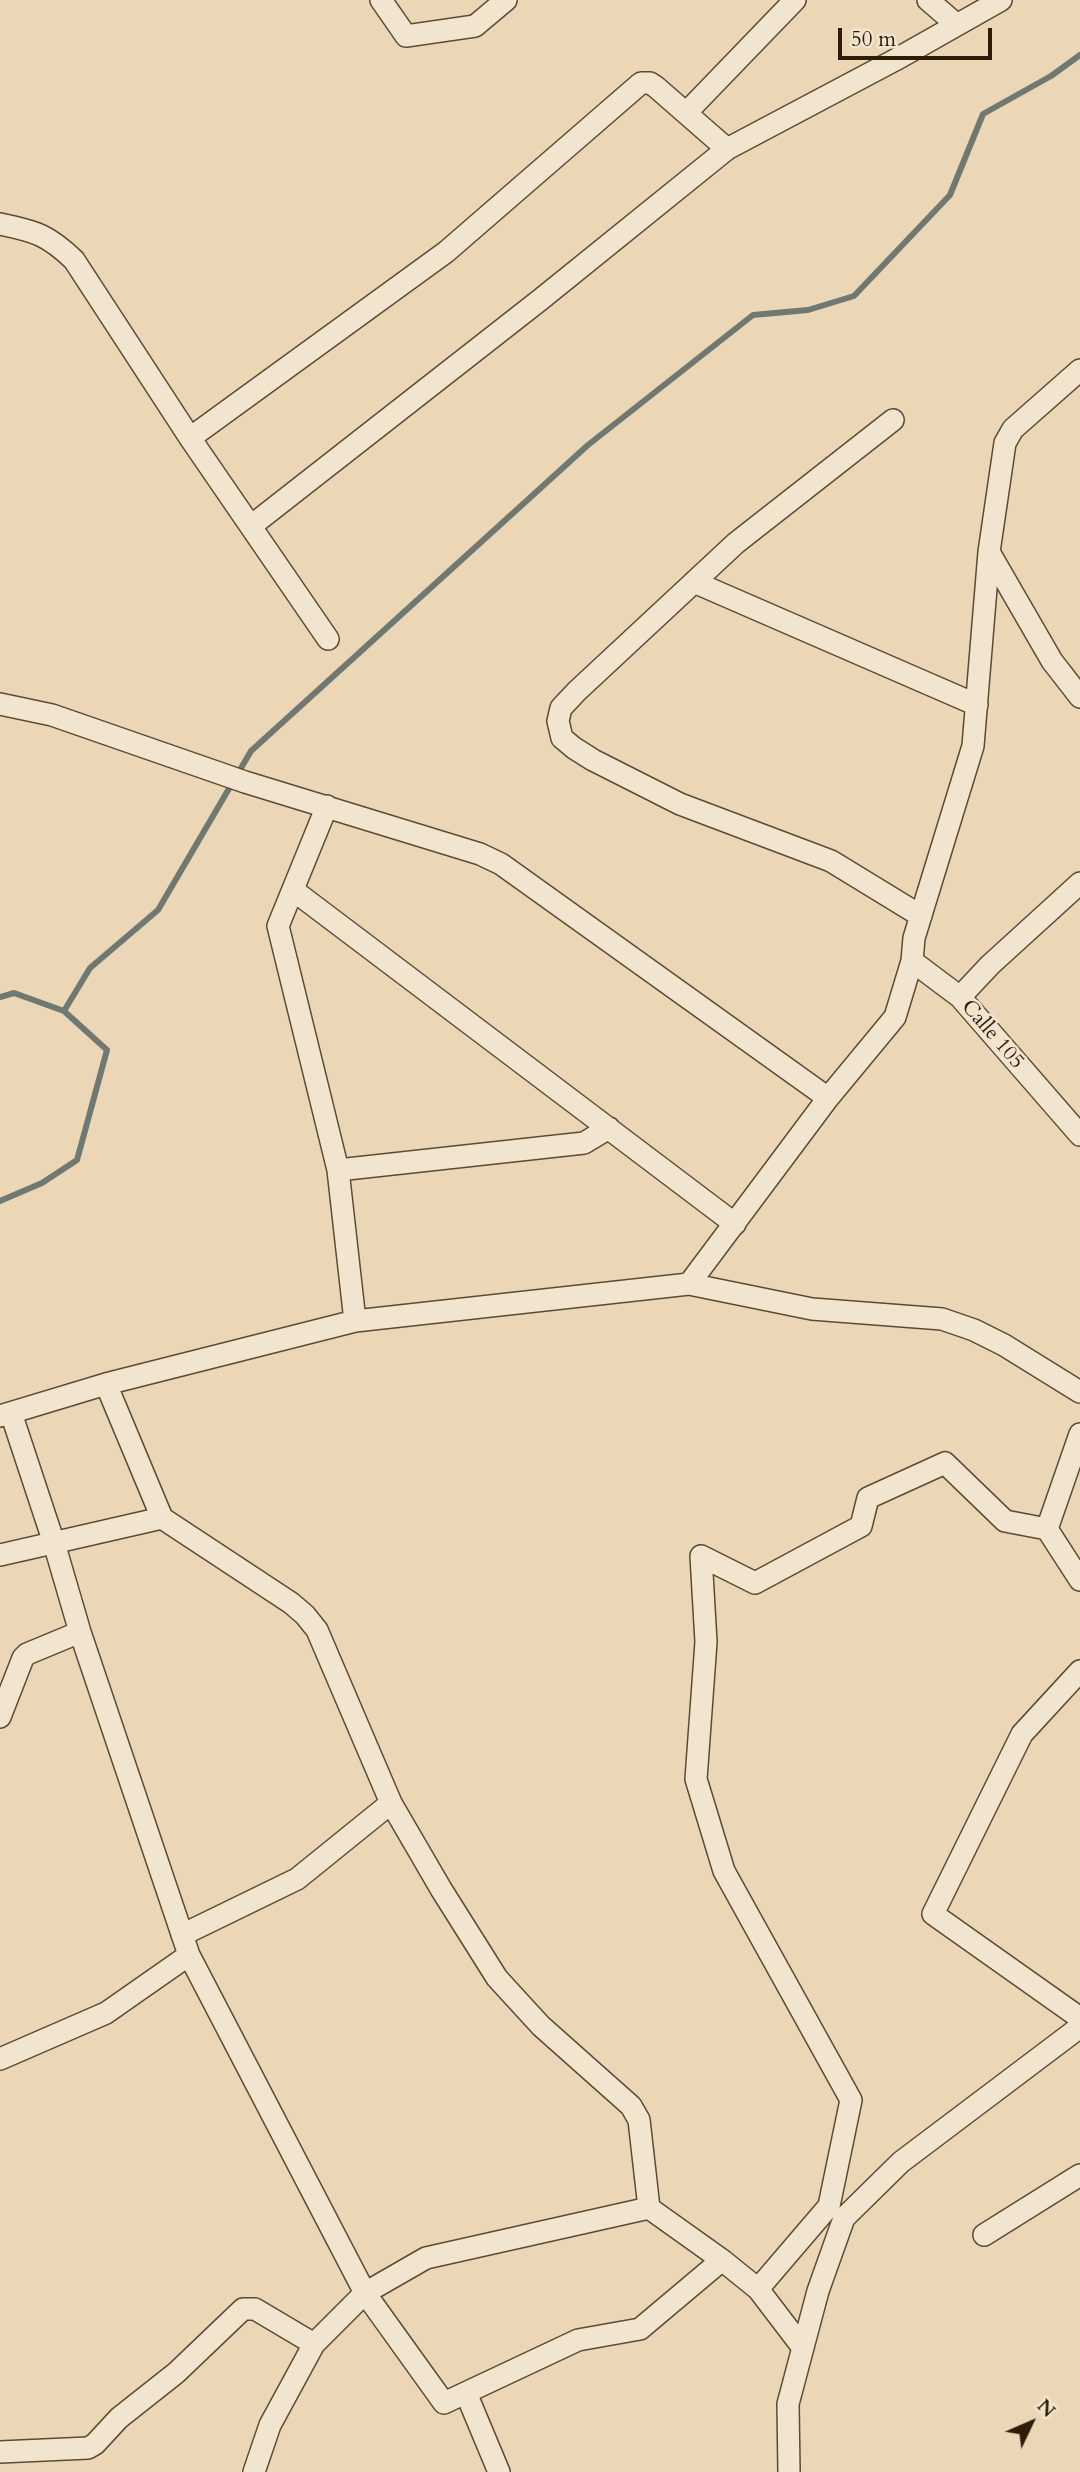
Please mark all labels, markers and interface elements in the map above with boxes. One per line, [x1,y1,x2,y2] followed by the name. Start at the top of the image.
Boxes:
[842,14,996,58] scale bar
[851,25,896,54] text: 50 m
[955,995,1029,1075] street label: Calle 105
[996,2388,1066,2458] north arrow
[1031,2393,1061,2423] text: N

